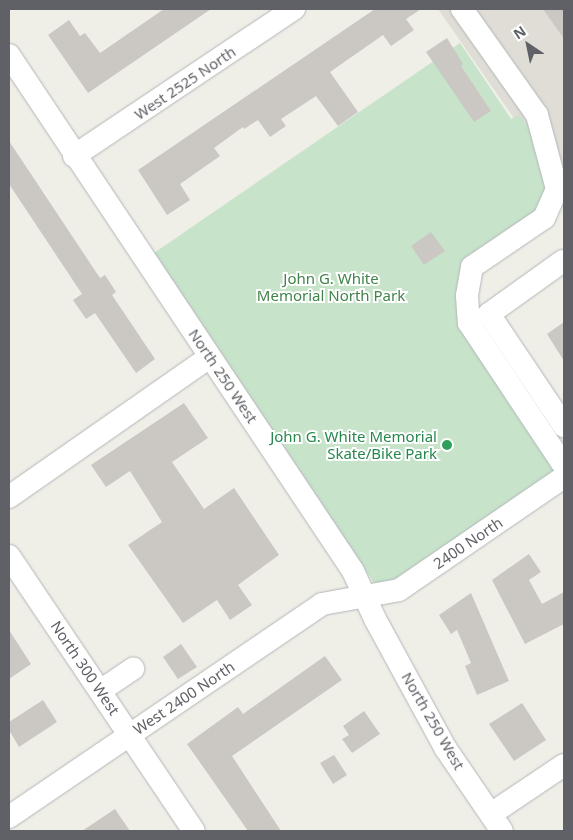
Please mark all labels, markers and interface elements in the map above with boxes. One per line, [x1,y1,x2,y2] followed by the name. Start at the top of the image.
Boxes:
[503,20,553,70] north arrow
[509,21,529,43] text: N
[131,42,239,124] street label: West 2525 North
[257,269,405,304] park label: John G. White Memorial North Park
[185,326,261,426] street label: North 250 West
[270,427,437,462] place label: John G. White Memorial Skate/Bike Park
[441,439,453,451] marker: John G. White Memorial Skate/Bike Park
[430,513,506,573] street label: 2400 North
[47,618,123,718] street label: North 300 West
[130,657,238,739] street label: West 2400 North
[398,669,468,773] street label: North 250 West

